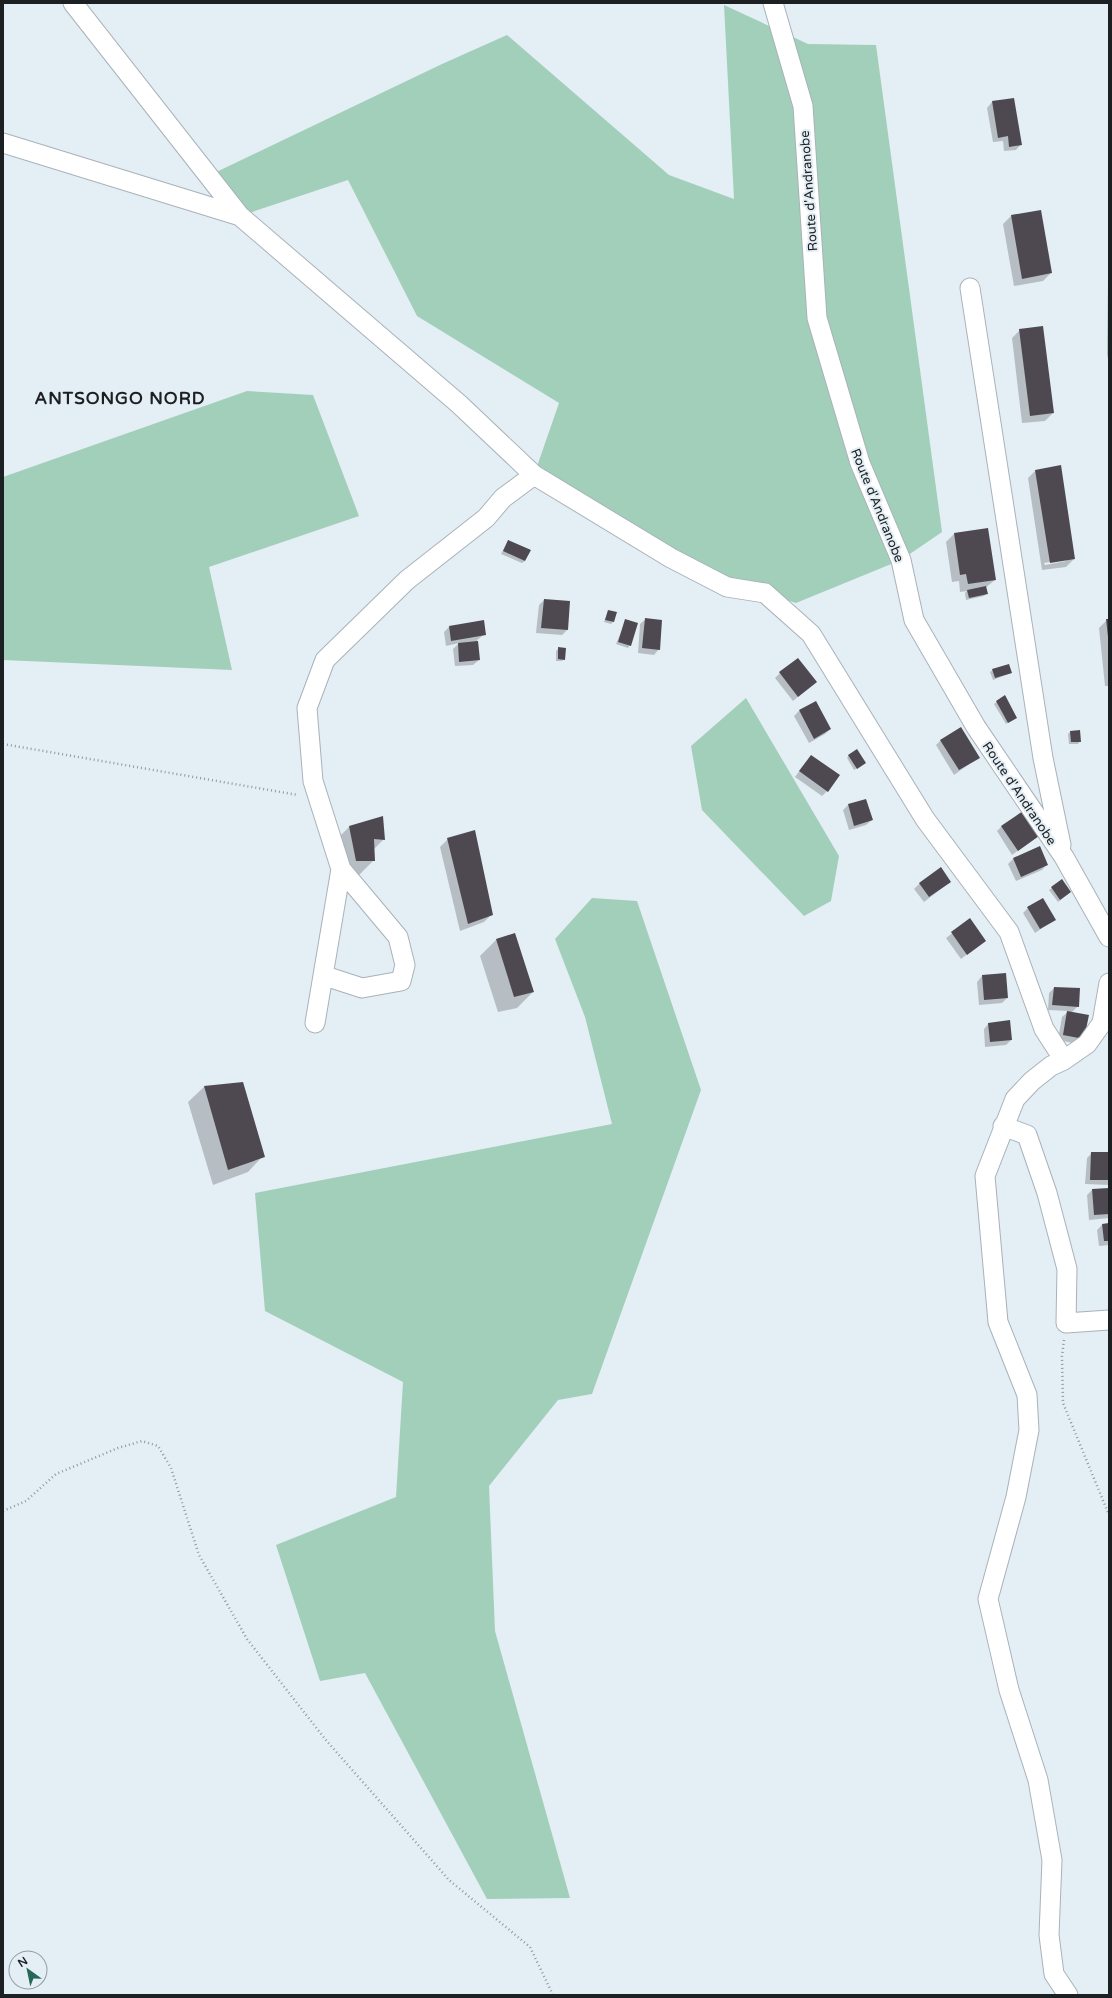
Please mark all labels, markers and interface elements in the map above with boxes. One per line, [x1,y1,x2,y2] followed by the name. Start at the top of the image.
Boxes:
[797,130,821,252] street label: Route d'Andranobe
[34,388,206,409] district label: ANTSONGO NORD
[847,446,907,565] street label: Route d'Andranobe
[979,739,1060,848] street label: Route d'Andranobe
[8,1950,48,1990] north arrow
[16,1954,30,1970] text: N

